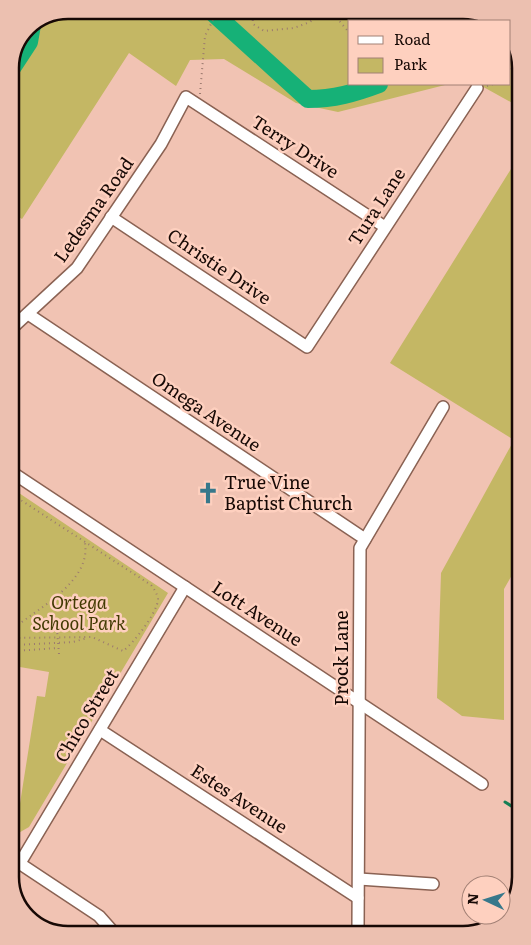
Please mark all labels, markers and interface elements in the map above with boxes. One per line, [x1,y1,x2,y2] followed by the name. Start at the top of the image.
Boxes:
[348,20,511,85] legend
[394,27,430,50] text: Road
[394,52,428,75] text: Park
[247,107,345,184] street label: Terry Drive
[46,151,139,267] street label: Ledesma Road
[340,162,411,251] street label: Tura Lane
[163,221,277,311] street label: Christie Drive
[147,364,267,457] street label: Omega Avenue
[224,468,353,516] place label: True Vine Baptist Church
[195,480,221,506] church icon: True Vine Baptist Church
[207,573,308,652] street label: Lott Avenue
[32,588,126,636] park label: Ortega School Park
[327,610,354,706] street label: Prock Lane
[47,663,125,767] street label: Chico Street
[186,756,294,839] street label: Estes Avenue
[461,875,511,925] north arrow
[462,892,482,906] text: N

